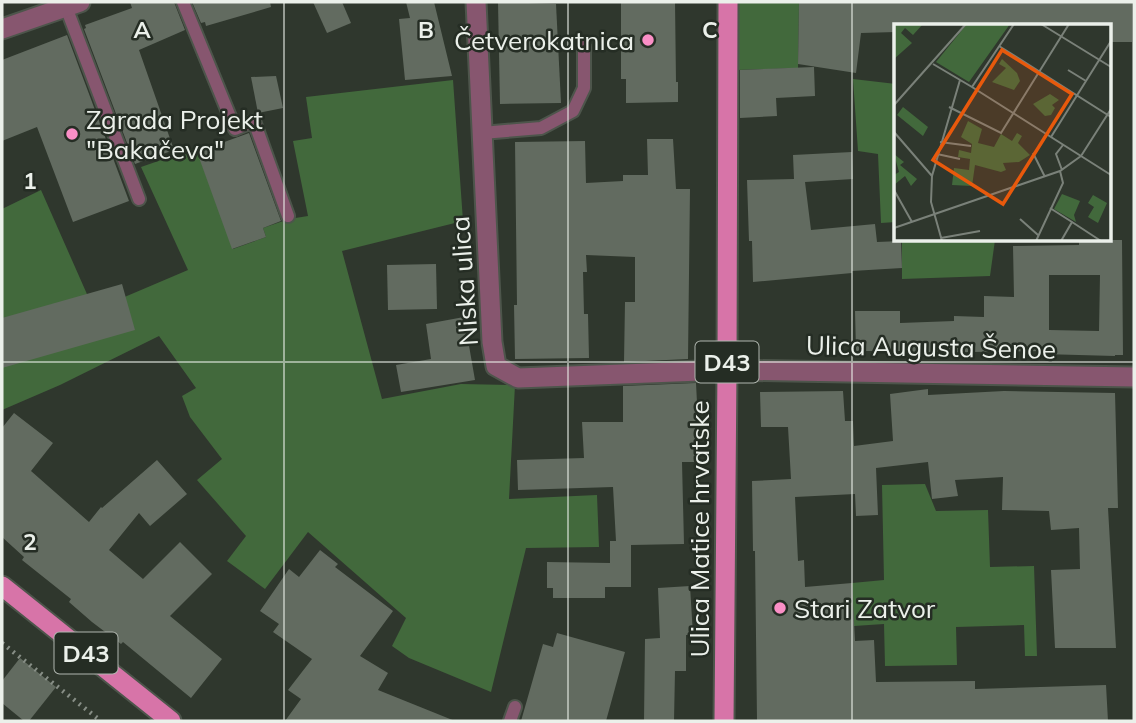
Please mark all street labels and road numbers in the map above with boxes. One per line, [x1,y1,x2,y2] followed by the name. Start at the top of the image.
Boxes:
[443,215,485,347] street label: Niska ulica
[806,328,1056,366] street label: Ulica Augusta Šenoe
[696,342,758,382] road number: D43
[683,400,716,658] street label: Ulica Matice hrvatske
[55,632,118,674] road number: D43

